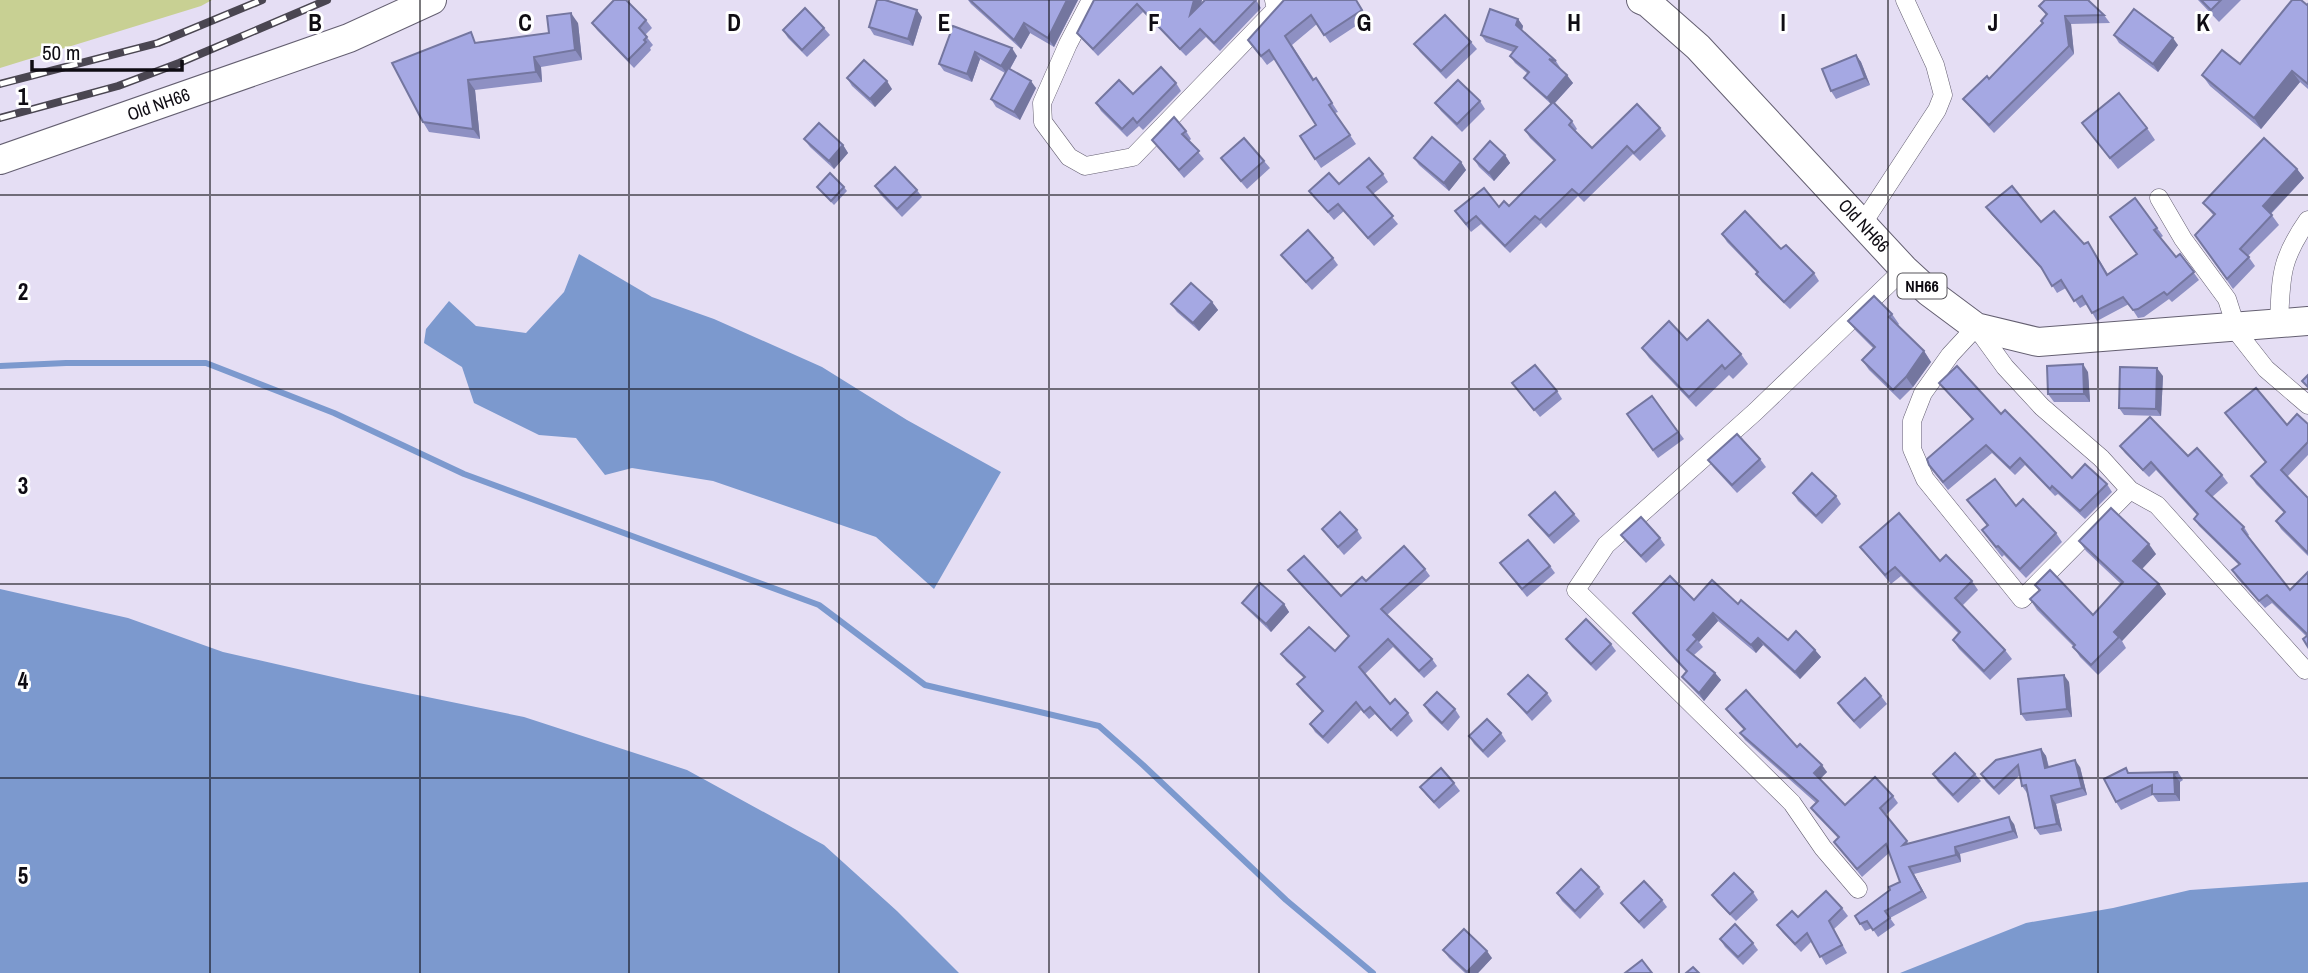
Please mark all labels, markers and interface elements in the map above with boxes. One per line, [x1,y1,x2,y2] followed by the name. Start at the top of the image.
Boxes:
[308,7,322,38] text: B
[518,7,532,38] text: C
[727,7,741,38] text: D
[938,7,950,38] text: E
[1148,7,1160,38] text: F
[1357,7,1371,38] text: G
[1567,7,1581,38] text: H
[1780,7,1786,38] text: I
[1988,7,1998,38] text: J
[2196,7,2210,38] text: K
[32,28,182,72] scale bar
[42,38,80,67] text: 50 m
[18,81,29,112] text: 1
[124,82,193,127] street label: Old NH66
[1833,193,1895,258] street label: Old NH66
[1898,274,1946,298] road number: NH66
[18,276,28,307] text: 2
[18,470,28,501] text: 3
[18,665,29,696] text: 4
[18,860,28,891] text: 5

